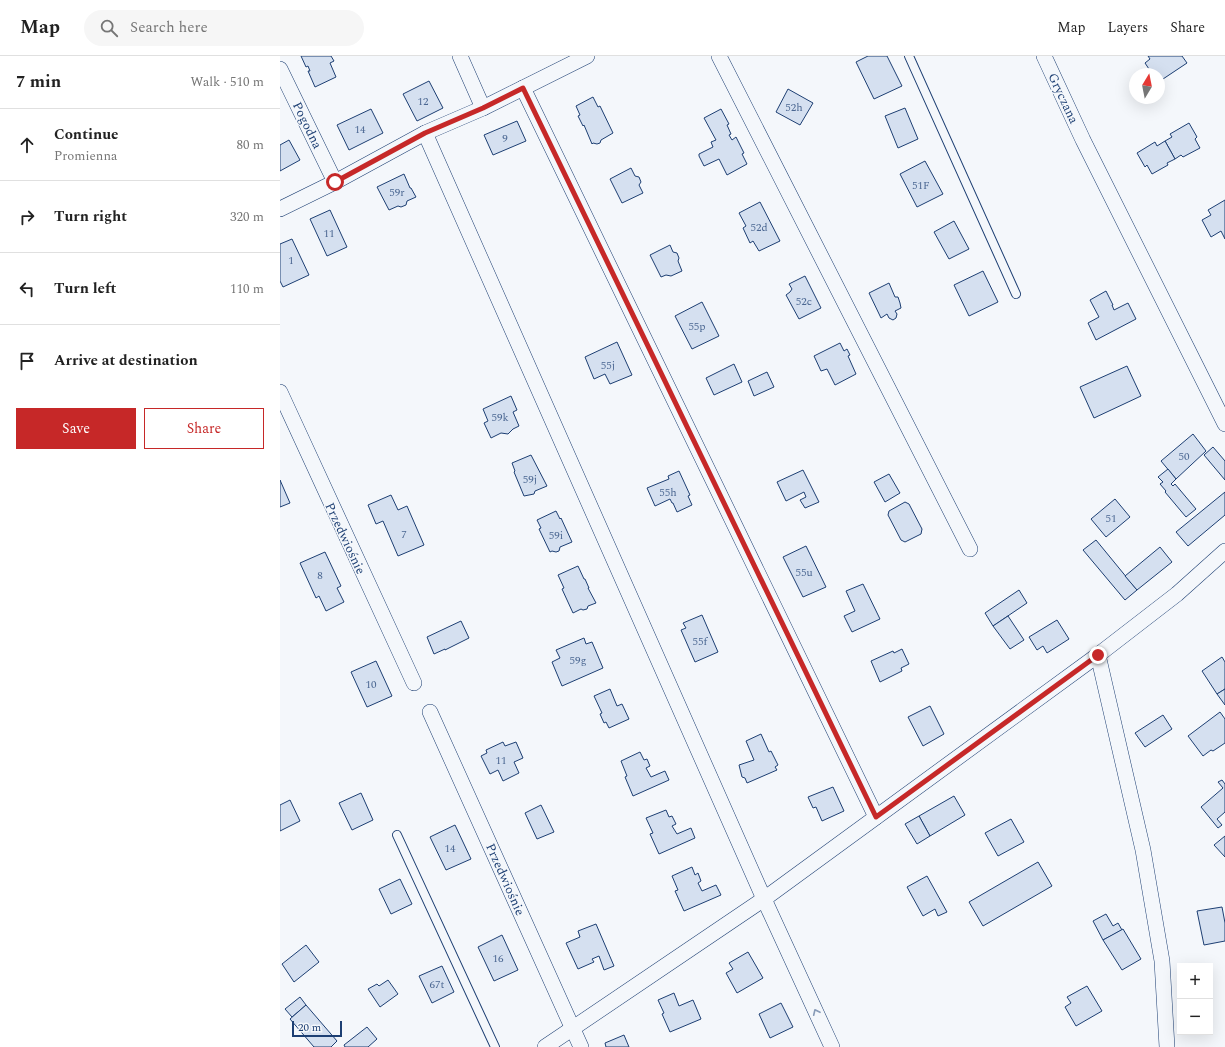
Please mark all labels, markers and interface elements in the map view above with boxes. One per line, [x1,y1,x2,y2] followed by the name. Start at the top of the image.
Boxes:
[84,10,364,46] search box
[20,13,60,42] text: Map
[130,16,208,39] text: Search here
[98,17,120,39] icon: search
[1057,17,1086,38] text: Map
[1108,17,1148,38] text: Layers
[1170,17,1205,38] text: Share
[1129,68,1165,104] north arrow
[16,69,61,95] text: 7 min
[1043,70,1084,128] street label: Gryczana
[190,72,264,92] text: Walk · 510 m
[418,93,429,110] house number: 12
[287,98,327,153] street label: Pogodna
[785,99,803,116] house number: 52h
[355,121,366,138] house number: 14
[54,123,119,146] text: Continue
[502,130,508,147] house number: 9
[16,134,38,156] icon: ahead
[237,135,264,155] text: 80 m
[54,146,117,166] text: Promienna
[326,173,344,191] route start
[912,177,930,194] house number: 51F
[389,184,405,201] house number: 59r
[54,205,127,228] text: Turn right
[16,206,38,228] icon: right
[230,207,264,227] text: 320 m
[750,219,768,236] house number: 52d
[324,225,335,242] house number: 11
[288,252,294,269] house number: 1
[54,277,116,300] text: Turn left
[16,278,38,300] icon: left
[230,279,264,299] text: 110 m
[796,293,812,310] house number: 52c
[688,318,706,335] house number: 55p
[54,349,198,372] text: Arrive at destination
[16,350,38,372] icon: arrive
[601,357,615,374] house number: 55j
[16,408,136,449] button: Save
[144,408,264,449] button: Share
[491,409,509,426] house number: 59k
[1179,448,1190,465] house number: 50
[523,471,537,488] house number: 59j
[659,484,677,501] house number: 55h
[320,499,371,578] street label: Przedwiośnie
[1106,510,1117,527] house number: 51
[401,526,407,543] house number: 7
[549,527,563,544] house number: 59i
[795,564,813,581] house number: 55u
[317,567,323,584] house number: 8
[693,633,709,650] house number: 55f
[1089,646,1107,664] route end
[569,652,587,669] house number: 59g
[366,676,377,693] house number: 10
[496,752,507,769] house number: 11
[445,840,456,857] house number: 14
[480,840,530,919] street label: Przedwiośnie
[493,950,504,967] house number: 16
[1177,963,1213,1035] map controls
[1177,963,1213,999] button: +
[430,976,445,993] house number: 67t
[1177,999,1213,1035] button: −
[813,1008,821,1016] one-way arrow
[292,1019,342,1038] scale bar
[298,1019,321,1036] text: 20 m

